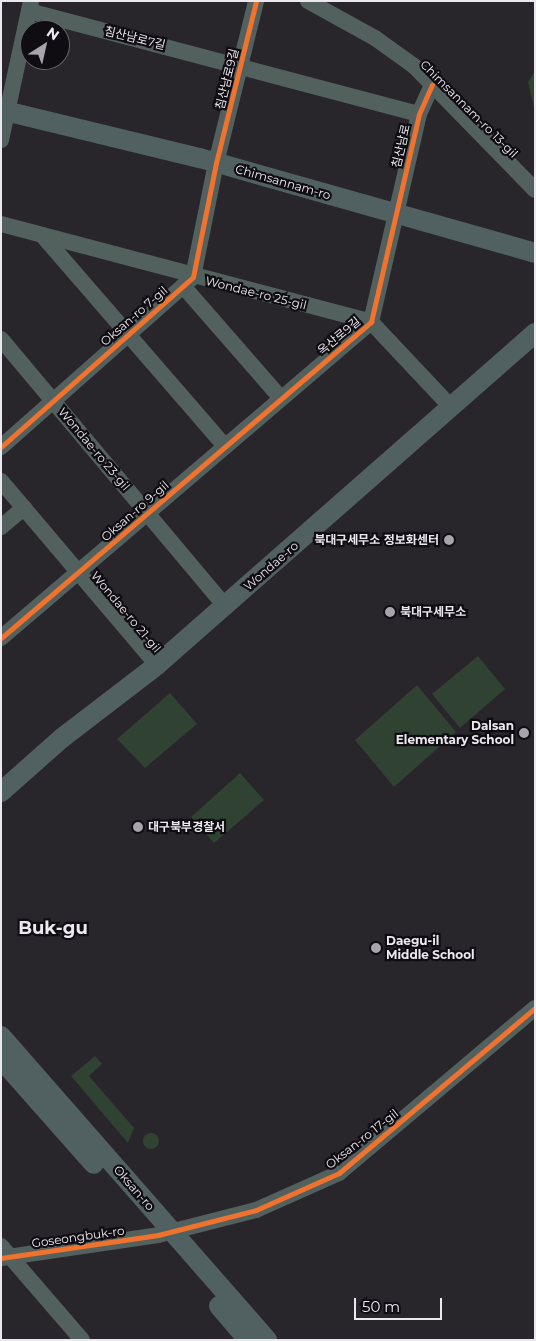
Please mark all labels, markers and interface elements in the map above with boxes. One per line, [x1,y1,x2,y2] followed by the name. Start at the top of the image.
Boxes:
[20,20,70,70] north arrow
[43,23,63,44] text: N
[103,23,167,53] street label: 침산남로7길
[212,47,242,111] street label: 침산남로9길
[417,57,521,161] street label: Chimsannam-ro 13-gil
[389,123,413,169] street label: 침산남로
[234,162,332,202] street label: Chimsannam-ro
[204,273,308,313] street label: Wondae-ro 25-gil
[98,283,170,349] street label: Oksan-ro 7-gil
[315,314,363,358] street label: 옥산로9길
[55,405,133,493] street label: Wondae-ro 23-gil
[98,478,172,544] street label: Oksan-ro 9-gil
[314,533,439,547] place label: 북대구세무소 정보화센터
[443,534,455,546] marker: 북대구세무소 정보화센터
[241,538,301,594] street label: Wondae-ro
[88,569,164,655] street label: Wondae-ro 21-gil
[400,605,466,619] place label: 북대구세무소
[384,606,396,618] marker: 북대구세무소
[396,719,514,747] place label: Dalsan Elementary School
[518,727,530,739] marker: Dalsan Elementary School
[148,820,225,834] place label: 대구북부경찰서
[132,821,144,833] marker: 대구북부경찰서
[18,917,88,939] district label: Buk-gu
[386,934,475,962] place label: Daegu-il Middle School
[370,942,382,954] marker: Daegu-il Middle School
[323,1106,401,1172] street label: Oksan-ro 17-gil
[111,1163,157,1213] street label: Oksan-ro
[31,1223,125,1251] street label: Goseongbuk-ro
[356,1288,444,1320] scale bar
[362,1297,400,1316] text: 50 m

